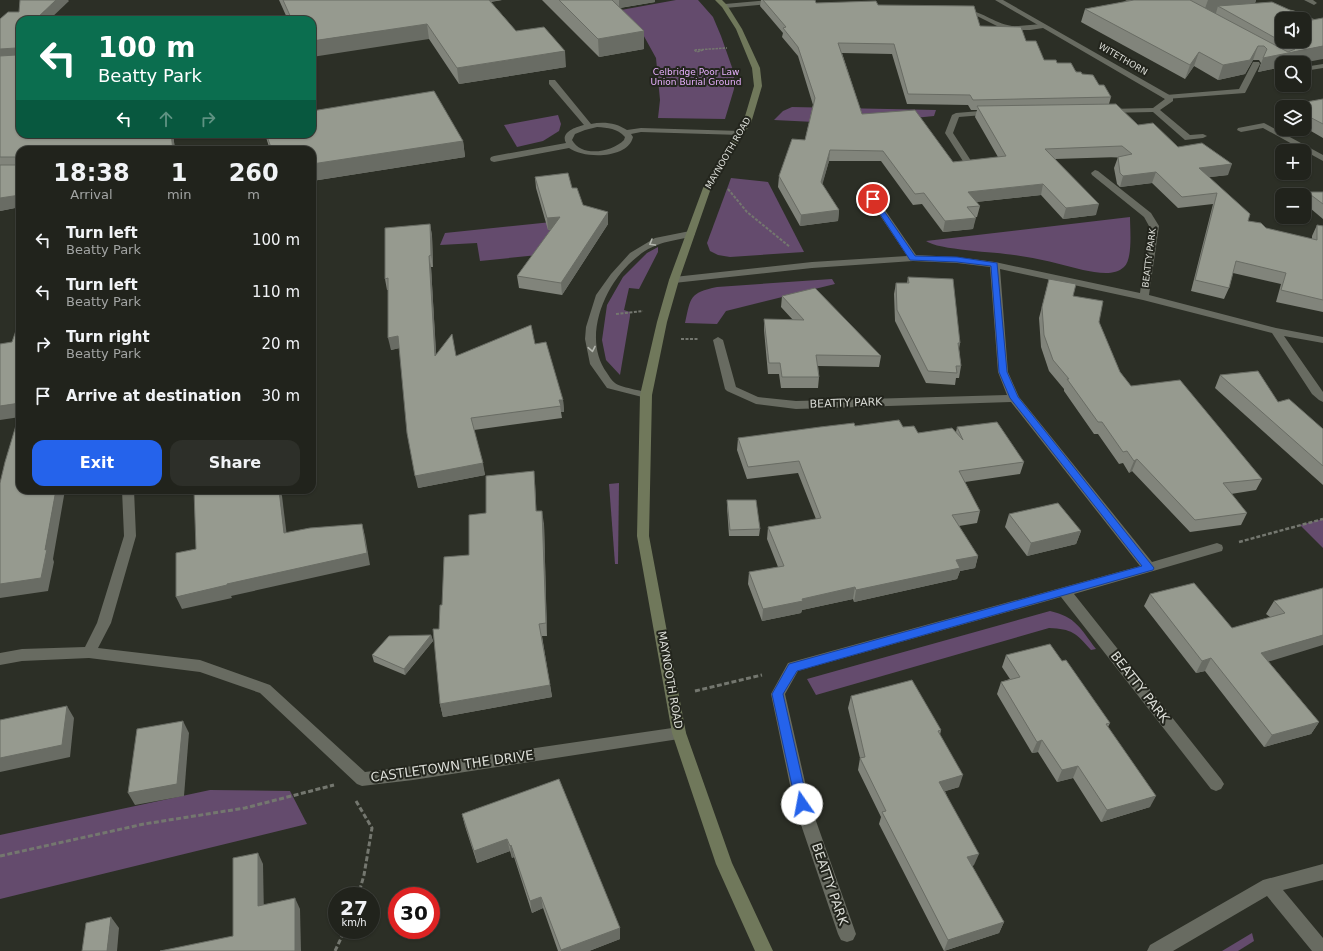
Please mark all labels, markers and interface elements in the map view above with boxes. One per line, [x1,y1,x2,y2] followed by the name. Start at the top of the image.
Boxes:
[1275,12,1311,224] map controls
[1275,12,1311,48] button: sound
[98,31,195,64] text: 100 m
[32,32,84,84] icon: left
[1097,41,1149,77] street label: WITETHORN
[1275,56,1311,92] button: search
[98,65,202,86] text: Beatty Park
[651,67,741,87] park label: Celbridge Poor Law Union Burial Ground
[1275,100,1311,136] button: layers
[113,108,135,130] icon: left
[155,108,177,130] icon: ahead
[197,108,219,130] icon: right
[703,115,753,191] street label: MAYNOOTH ROAD
[1275,144,1311,180] button: +
[53,159,130,187] text: 18:38
[171,159,187,187] text: 1
[229,159,279,187] text: 260
[856,182,890,216] pin
[70,187,113,202] text: Arrival
[167,187,191,202] text: min
[247,187,260,202] text: m
[862,188,884,210] icon: arrive
[1275,188,1311,224] button: −
[66,224,138,242] text: Turn left
[1140,227,1158,288] street label: BEATTY PARK
[32,229,54,251] icon: left
[252,231,300,249] text: 100 m
[649,239,657,246] one-way arrow
[66,242,141,257] text: Beatty Park
[66,276,138,294] text: Turn left
[32,281,54,303] icon: left
[252,283,300,301] text: 110 m
[66,294,141,309] text: Beatty Park
[66,328,150,346] text: Turn right
[32,333,54,355] icon: right
[262,335,300,353] text: 20 m
[66,346,141,361] text: Beatty Park
[587,346,595,352] one-way arrow
[32,385,54,407] icon: arrive
[66,387,241,405] text: Arrive at destination
[262,387,300,405] text: 30 m
[809,395,883,411] street label: BEATTY PARK
[32,440,162,486] button: Exit
[170,440,300,486] button: Share
[655,630,685,730] street label: MAYNOOTH ROAD
[1108,648,1173,726] street label: BEATTY PARK
[369,747,535,785] street label: CASTLETOWN THE DRIVE
[781,783,823,825] position arrow
[809,841,851,928] street label: BEATTY PARK
[388,887,440,939] speed limit sign: 30
[340,896,368,920] text: 27
[341,917,367,928] text: km/h

